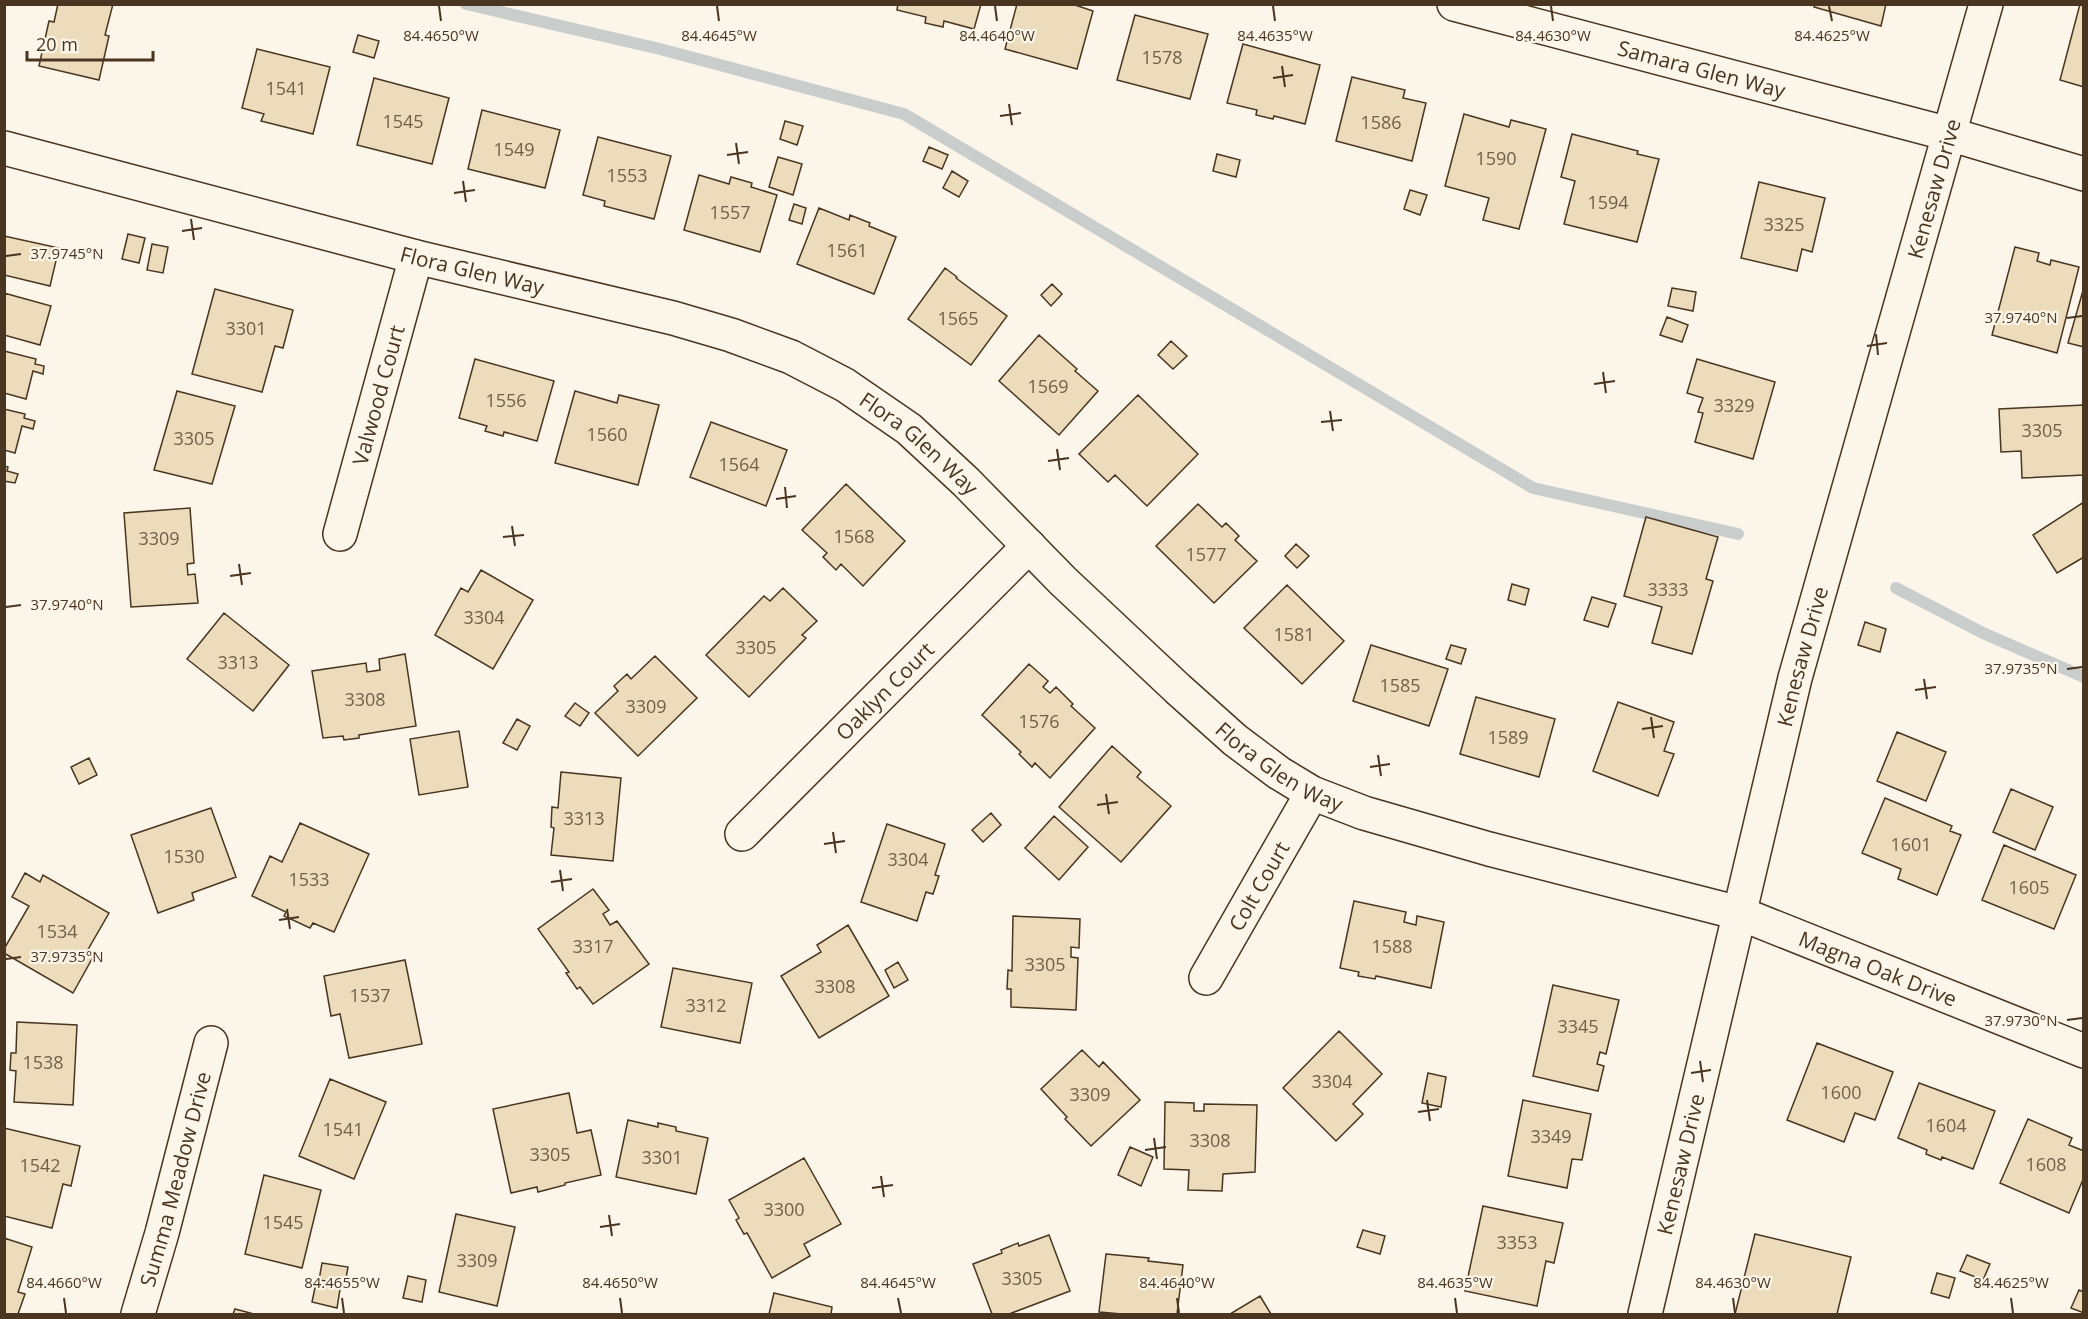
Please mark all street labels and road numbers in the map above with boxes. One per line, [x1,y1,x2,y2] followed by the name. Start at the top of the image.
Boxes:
[1615,34,1789,105] street label: Samara Glen Way
[1901,116,1967,262] street label: Kenesaw Drive
[397,239,547,301] street label: Flora Glen Way
[346,322,411,468] street label: Valwood Court
[854,385,985,501] street label: Flora Glen Way
[1770,583,1834,729] street label: Kenesaw Drive
[829,636,940,746] street label: Oaklyn Court
[1210,715,1347,818] street label: Flora Glen Way
[1222,836,1295,936] street label: Colt Court
[1795,924,1961,1013] street label: Magna Oak Drive
[133,1068,217,1290] street label: Summa Meadow Drive
[1650,1091,1711,1238] street label: Kenesaw Drive

